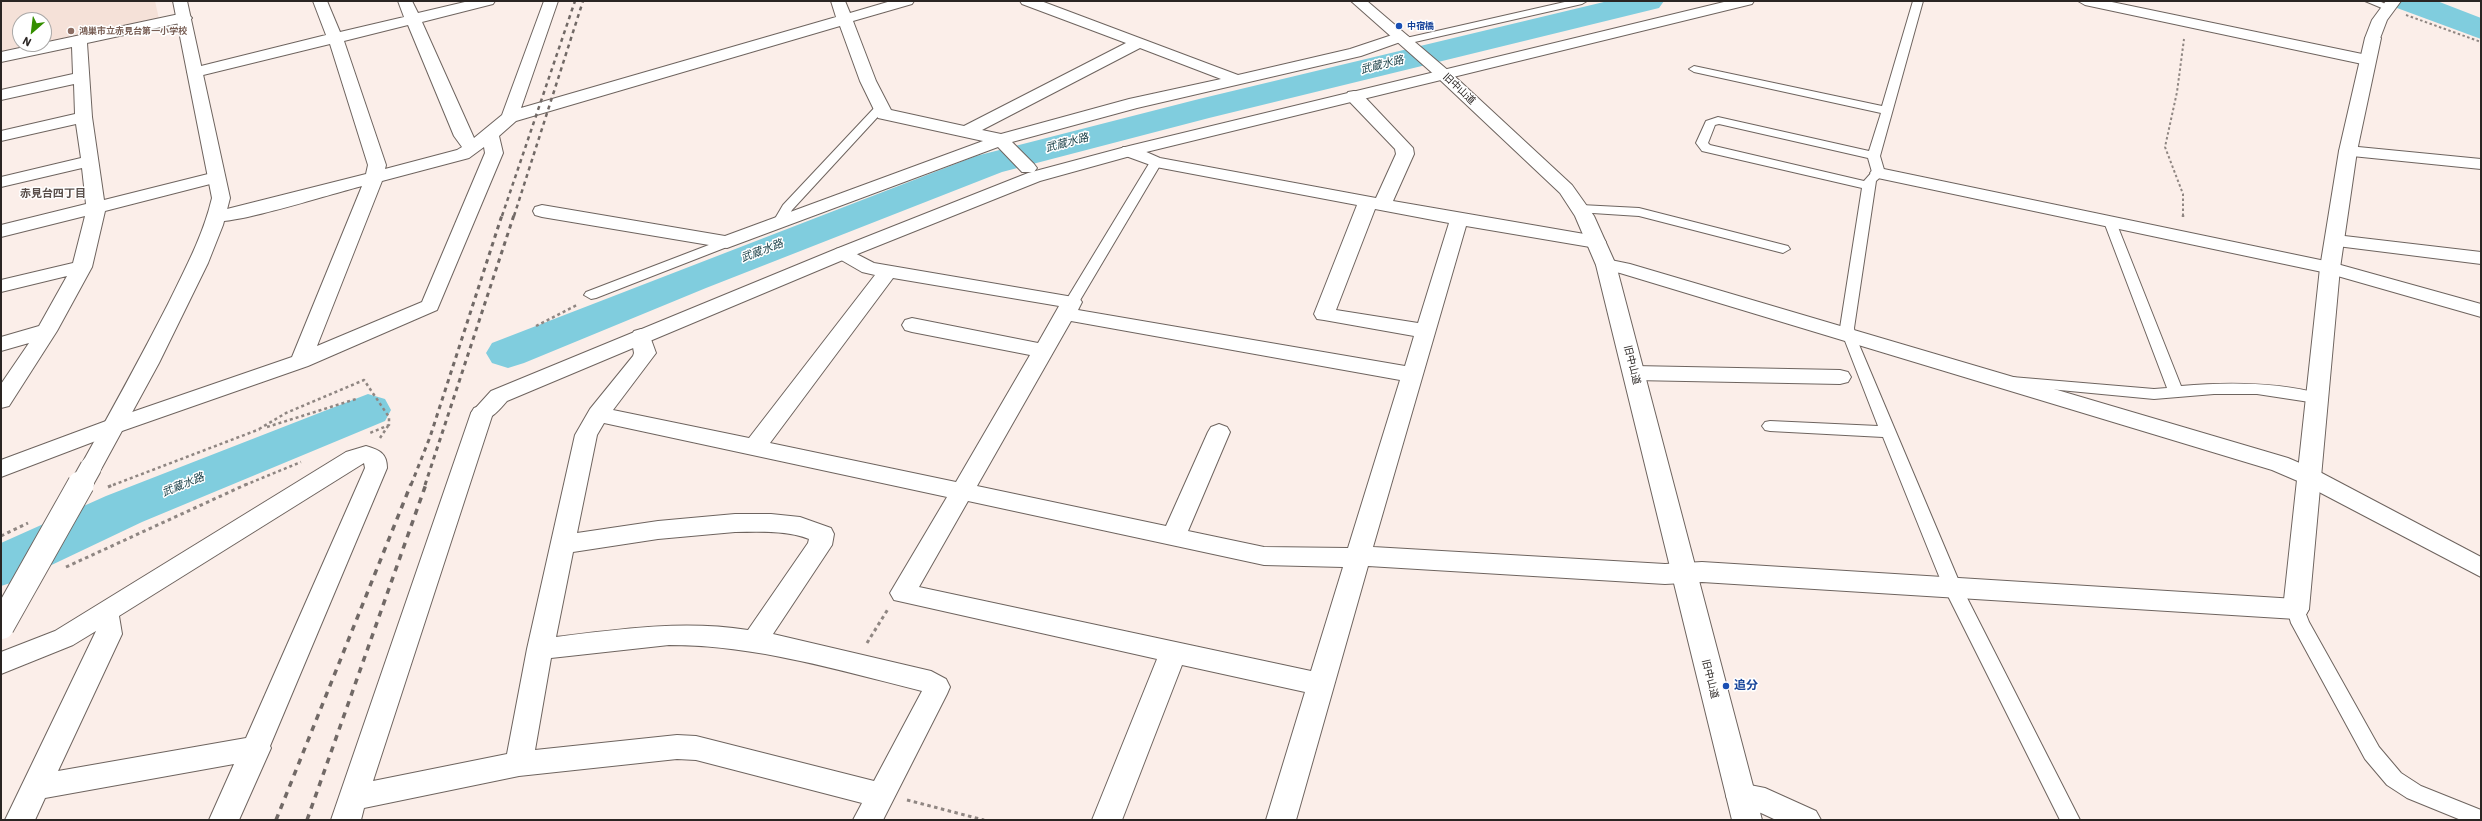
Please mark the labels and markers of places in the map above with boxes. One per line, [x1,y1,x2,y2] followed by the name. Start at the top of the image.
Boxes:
[1394,21,1404,31] marker: 中宿橋
[1407,21,1434,31] place label: 中宿橋
[66,26,76,36] marker: 鴻巣市立赤見台第一小学校
[79,26,187,36] place label: 鴻巣市立赤見台第一小学校
[1734,679,1758,693] place label: 追分
[1721,681,1731,691] marker: 追分

